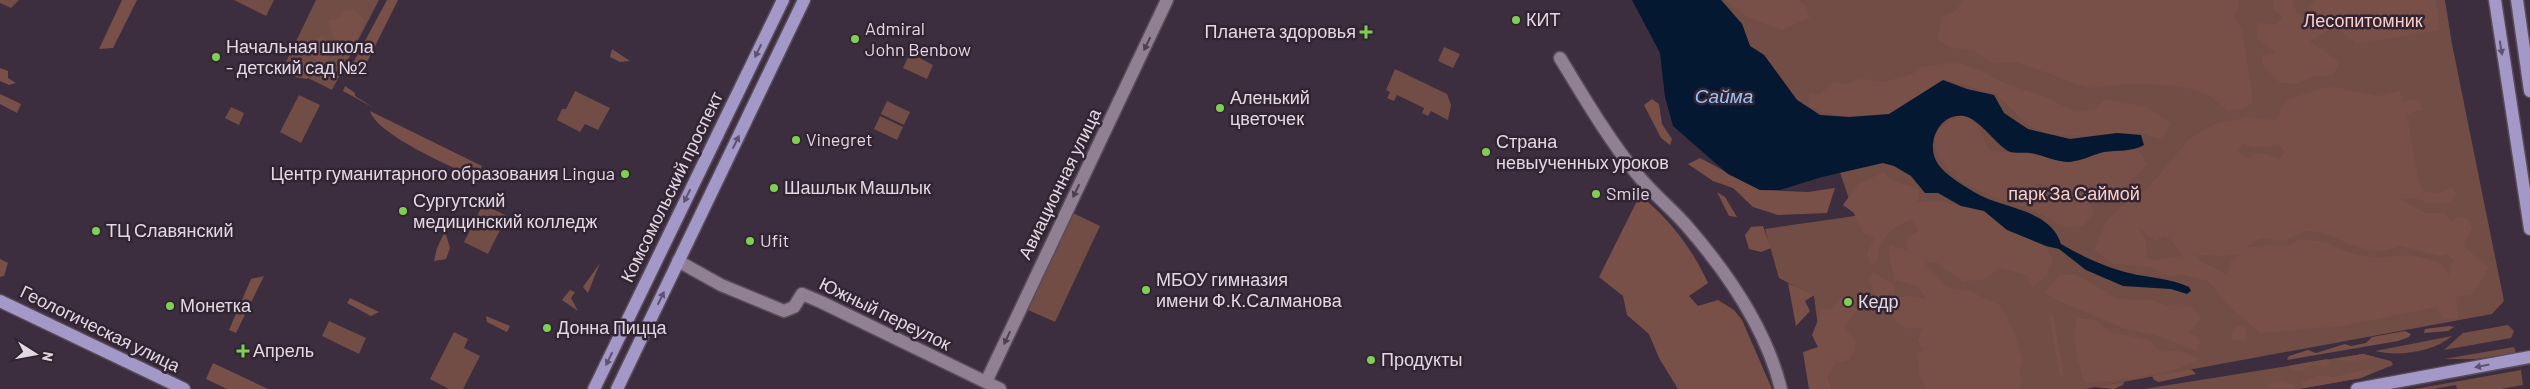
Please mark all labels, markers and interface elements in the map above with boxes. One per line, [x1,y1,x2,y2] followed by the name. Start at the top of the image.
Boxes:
[1526,8,1560,30] place label: КИТ
[2303,9,2423,31] park label: Лесопитомник
[1510,14,1522,26] marker: КИТ
[865,17,971,60] place label: Admiral John Benbow
[1204,20,1356,42] place label: Планета здоровья
[1360,26,1372,38] marker: Планета здоровья
[849,33,861,45] marker: Admiral John Benbow
[226,35,375,78] place label: Начальная школа - детский сад №2
[1142,37,1151,52] one-way arrow
[2498,41,2506,57] one-way arrow
[754,43,762,58] one-way arrow
[210,51,222,63] marker: Начальная школа - детский сад №2
[1695,84,1753,107] water label: Сайма
[1230,86,1310,129] place label: Аленький цветочек
[615,88,727,285] street label: Комсомольский проспект
[1214,102,1226,114] marker: Аленький цветочек
[1013,104,1106,262] street label: Авиационная улица
[806,128,872,150] place label: Vinegret
[1496,130,1669,173] place label: Страна невыученных уроков
[790,134,802,146] marker: Vinegret
[733,135,741,149] one-way arrow
[1480,146,1492,158] marker: Страна невыученных уроков
[270,162,615,184] place label: Центр гуманитарного образования Lingua
[619,168,631,180] marker: Центр гуманитарного образования Lingua
[784,176,931,198] place label: Шашлык Машлык
[768,182,780,194] marker: Шашлык Машлык
[1606,182,1650,204] place label: Smile
[2008,182,2140,204] park label: парк За Саймой
[1072,184,1080,198] one-way arrow
[1590,188,1602,200] marker: Smile
[413,189,597,232] place label: Сургутский медицинский колледж
[682,189,691,204] one-way arrow
[397,205,409,217] marker: Сургутский медицинский колледж
[106,219,233,241] place label: ТЦ Славянский
[90,225,102,237] marker: ТЦ Славянский
[760,229,789,251] place label: Ufit
[744,235,756,247] marker: Ufit
[1156,268,1343,311] place label: МБОУ гимназия имени Ф.К.Салманова
[816,272,955,355] street label: Южный переулок
[17,280,185,377] street label: Геологическая улица
[1140,284,1152,296] marker: МБОУ гимназия имени Ф.К.Салманова
[1858,290,1899,312] place label: Кедр
[657,291,665,305] one-way arrow
[180,294,252,316] place label: Монетка
[1842,296,1854,308] marker: Кедр
[164,300,176,312] marker: Монетка
[557,316,668,338] place label: Донна Пицца
[541,322,553,334] marker: Донна Пицца
[10,329,60,379] north arrow
[1002,331,1010,345] one-way arrow
[253,339,314,361] place label: Апрель
[237,345,249,357] marker: Апрель
[1381,348,1462,370] place label: Продукты
[39,350,57,363] text: N
[605,352,613,366] one-way arrow
[1365,354,1377,366] marker: Продукты
[2474,362,2490,370] one-way arrow

